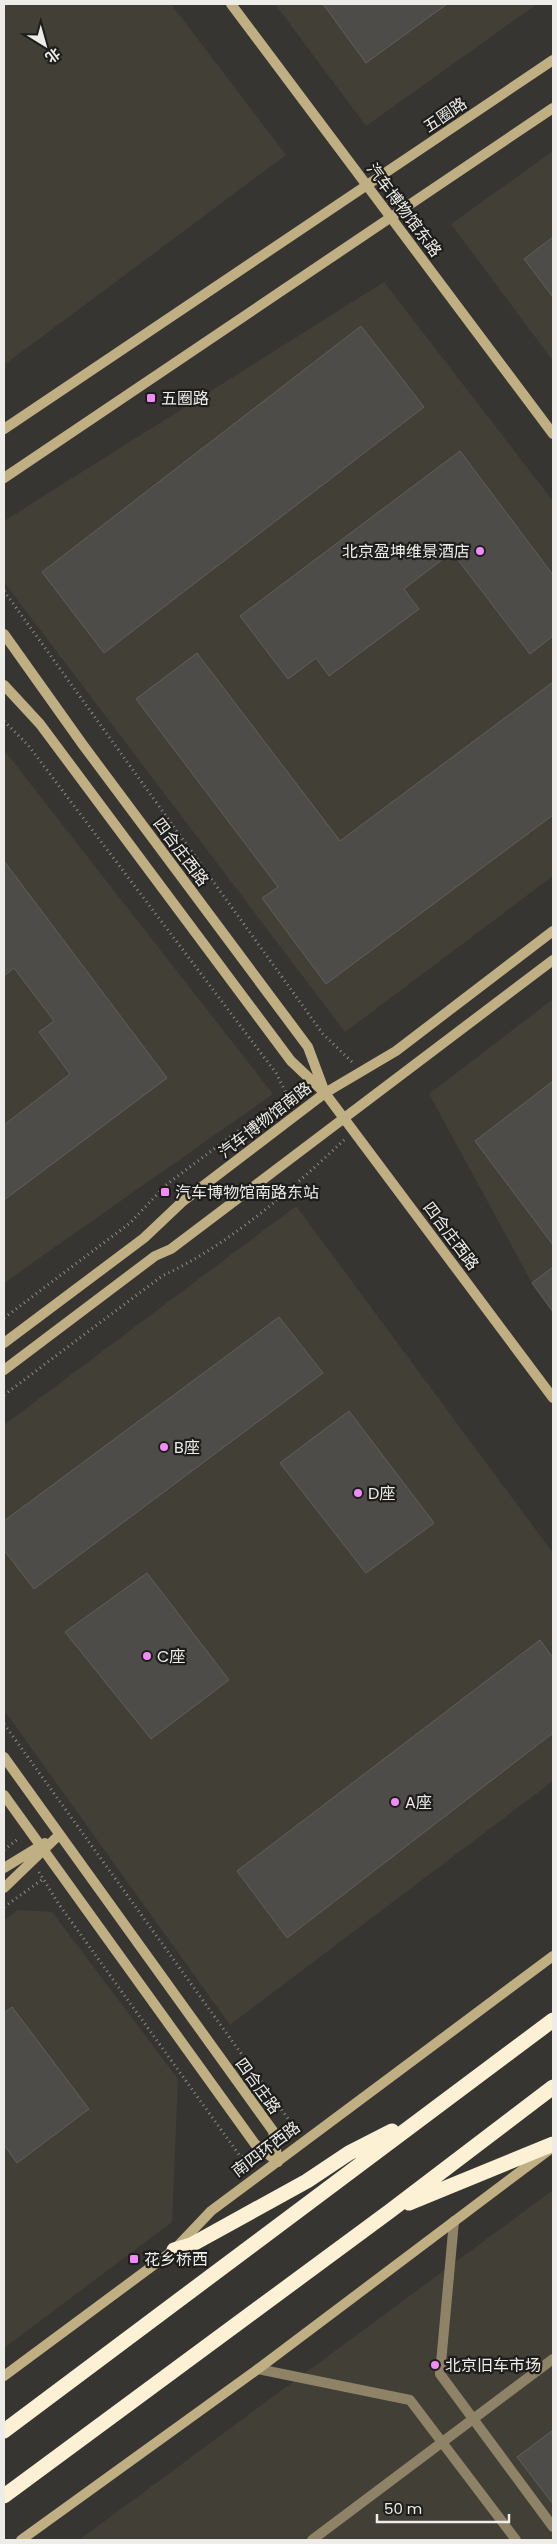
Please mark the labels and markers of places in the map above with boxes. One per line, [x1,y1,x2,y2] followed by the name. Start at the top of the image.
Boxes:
[161,387,209,410] place label: 五圈路
[145,392,157,404] marker: 五圈路
[342,540,470,563] place label: 北京盈坤维景酒店
[474,545,486,557] marker: 北京盈坤维景酒店
[175,1181,319,1204] place label: 汽车博物馆南路东站
[159,1186,171,1198] marker: 汽车博物馆南路东站
[174,1436,200,1459] place label: B座
[158,1441,170,1453] marker: B座
[368,1482,395,1505] place label: D座
[352,1487,364,1499] marker: D座
[157,1645,185,1668] place label: C座
[141,1650,153,1662] marker: C座
[405,1791,432,1814] place label: A座
[389,1796,401,1808] marker: A座
[144,2248,208,2271] place label: 花乡桥西
[128,2253,140,2265] marker: 花乡桥西
[445,2354,541,2377] place label: 北京旧车市场
[429,2359,441,2371] marker: 北京旧车市场

